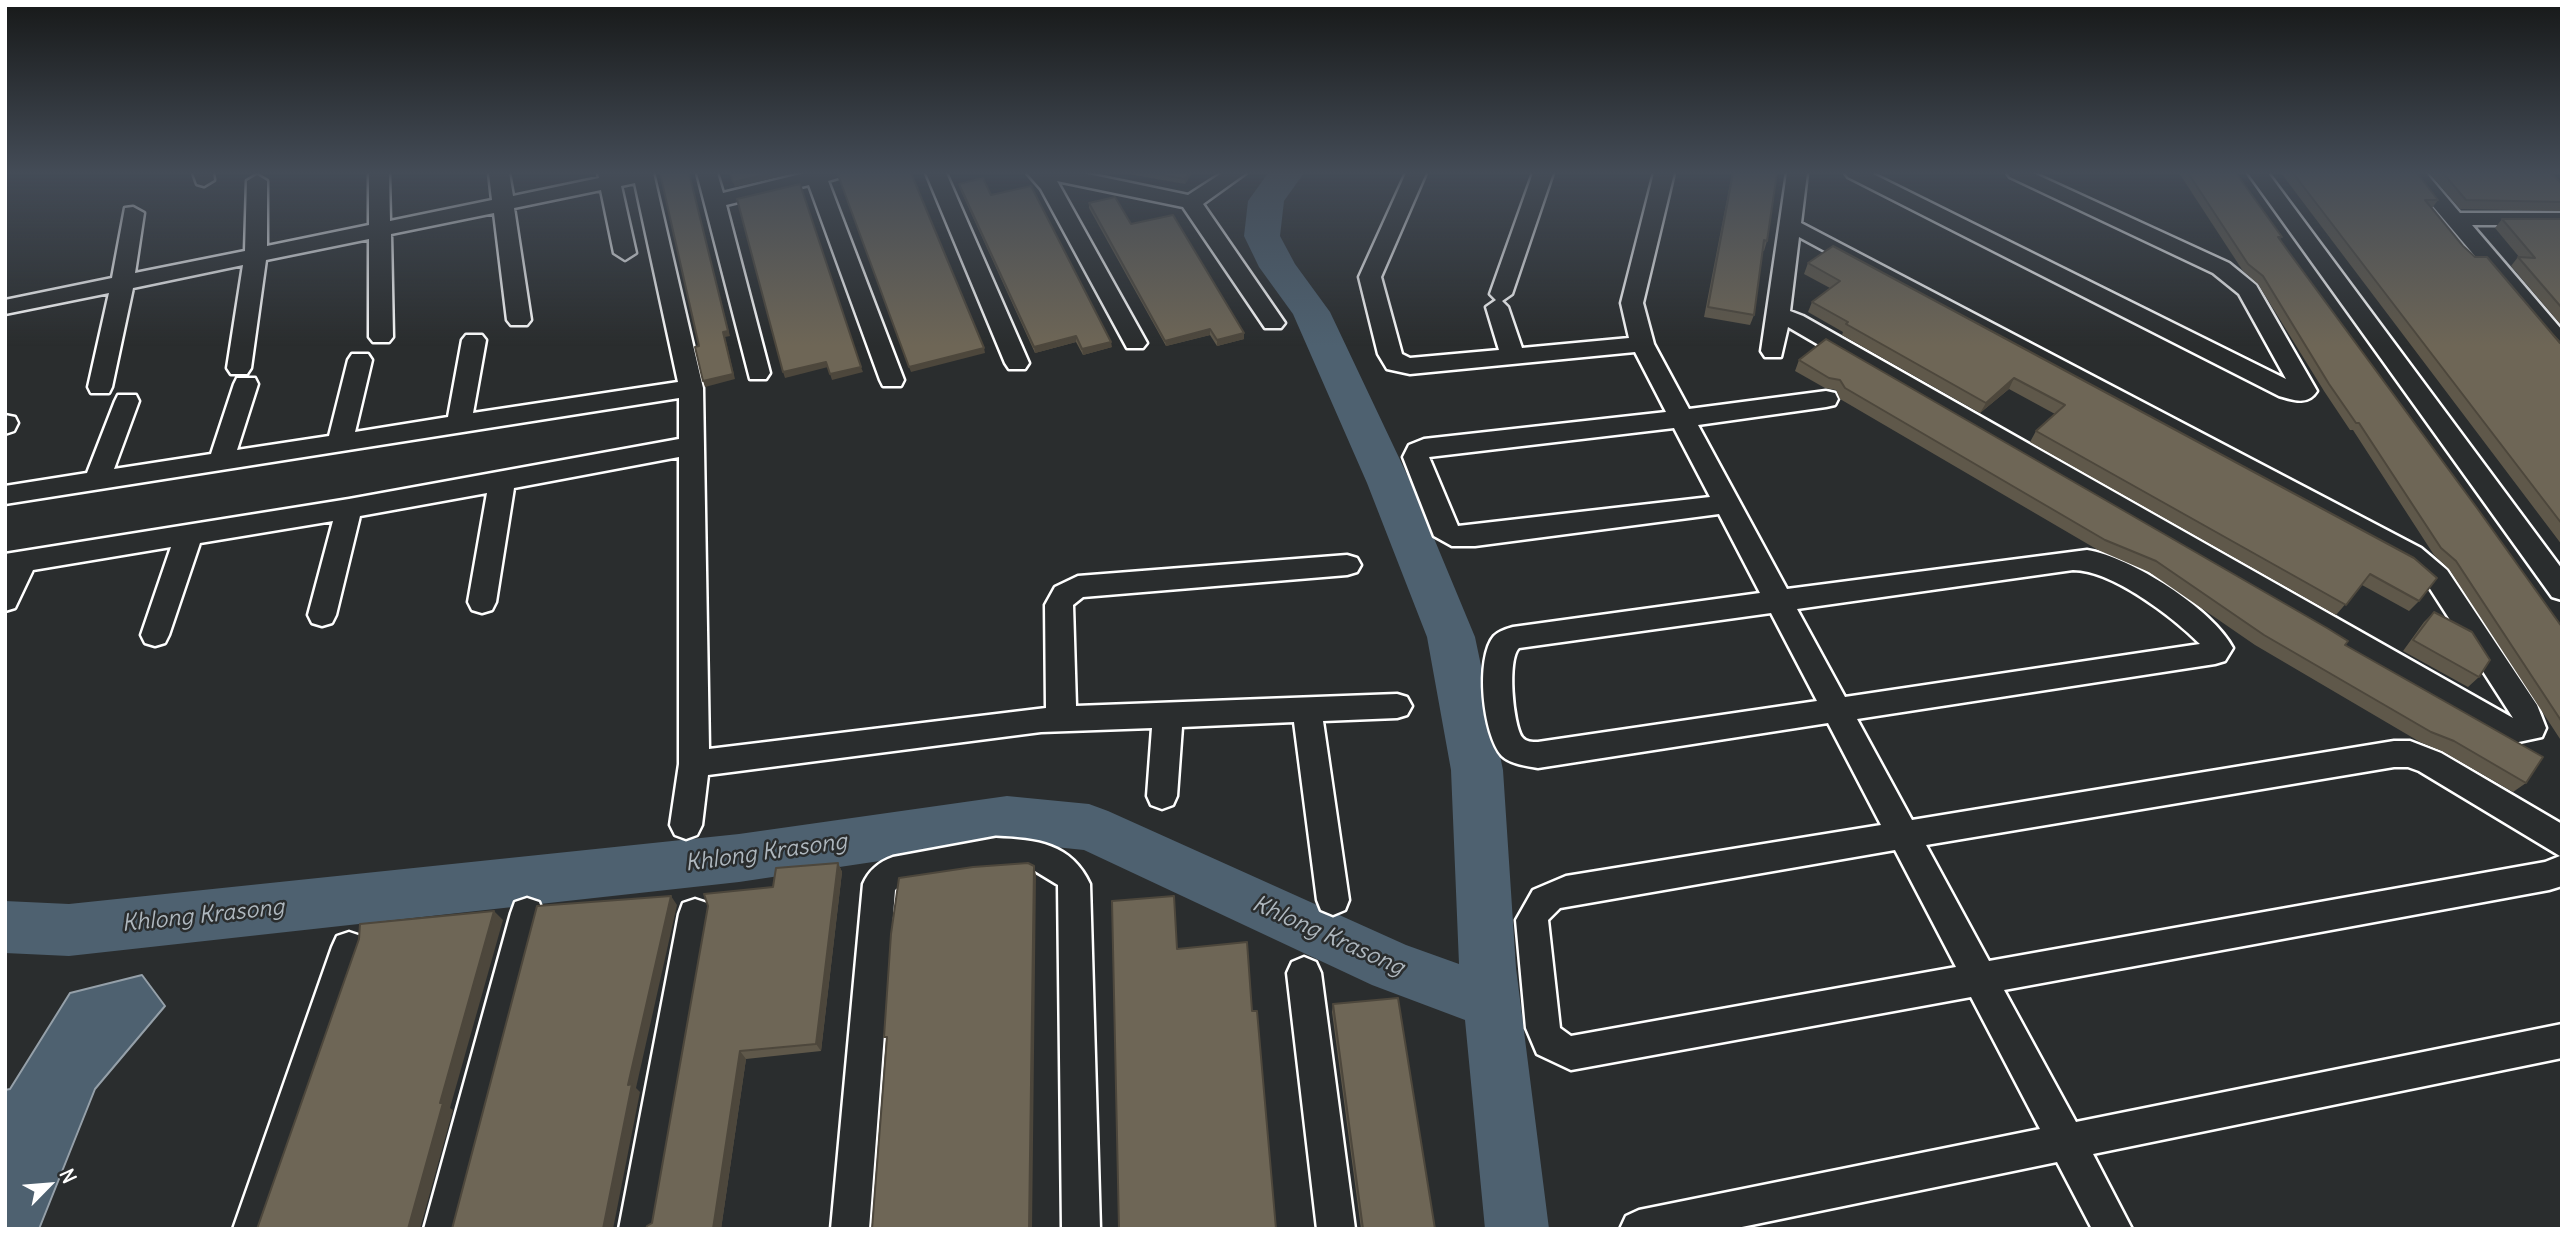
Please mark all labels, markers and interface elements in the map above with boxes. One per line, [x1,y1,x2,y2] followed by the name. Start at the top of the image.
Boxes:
[683,828,849,878] water label: Khlong Krasong
[1248,890,1408,982] water label: Khlong Krasong
[120,894,286,938] water label: Khlong Krasong
[14,1150,84,1220] north arrow
[54,1165,82,1187] text: N

